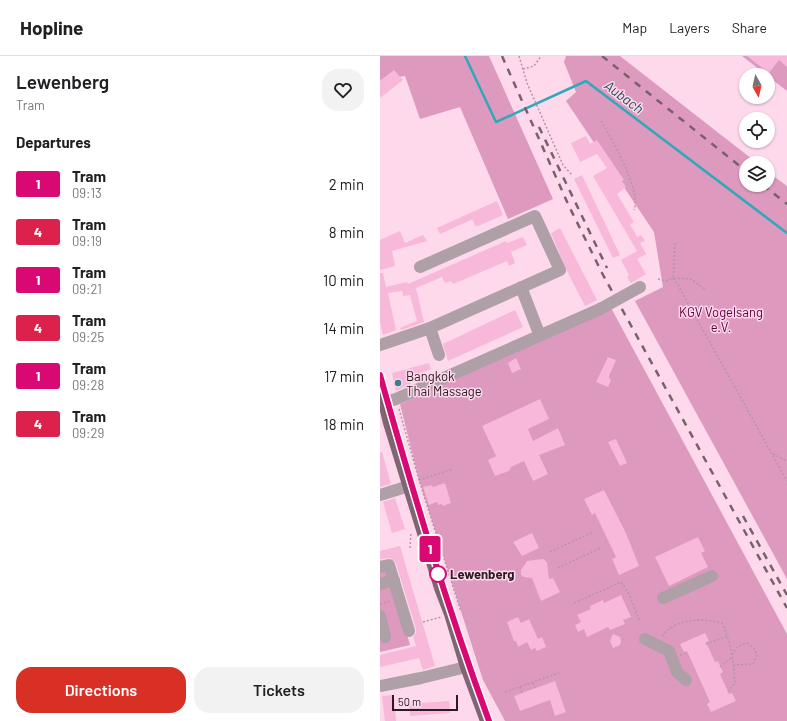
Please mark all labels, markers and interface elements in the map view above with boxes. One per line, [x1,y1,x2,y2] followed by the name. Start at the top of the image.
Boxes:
[20,16,84,39] text: Hopline
[622,19,647,36] text: Map
[669,19,710,36] text: Layers
[732,19,767,36] text: Share
[739,68,775,104] north arrow
[739,68,775,192] map controls
[322,69,364,111] button: heart
[16,70,109,93] text: Lewenberg
[601,76,647,117] water label: Aubach
[16,97,45,113] text: Tram
[739,112,775,148] button: locate
[16,133,91,151] text: Departures
[739,156,775,192] button: layers
[72,167,106,185] text: Tram
[36,175,40,192] text: 1
[329,175,364,193] text: 2 min
[72,185,102,201] text: 09:13
[72,215,106,233] text: Tram
[34,223,42,240] text: 4
[329,223,364,241] text: 8 min
[72,233,102,249] text: 09:19
[72,263,106,281] text: Tram
[36,271,40,288] text: 1
[323,271,364,289] text: 10 min
[72,281,102,297] text: 09:21
[679,304,763,335] park label: KGV Vogelsang e.V.
[72,311,106,329] text: Tram
[34,319,42,336] text: 4
[323,319,364,337] text: 14 min
[72,329,104,345] text: 09:25
[72,359,106,377] text: Tram
[36,367,40,384] text: 1
[324,367,364,385] text: 17 min
[406,368,482,399] place label: Bangkok Thai Massage
[72,377,104,393] text: 09:28
[393,378,403,388] marker: Bangkok Thai Massage
[72,407,106,425] text: Tram
[34,415,42,432] text: 4
[324,415,364,433] text: 18 min
[72,425,104,441] text: 09:29
[417,536,443,562] line badge: 1
[428,540,432,557] text: 1
[429,565,447,583] marker: Lewenberg
[450,566,514,582] place label: Lewenberg
[16,667,186,713] button: Directions
[194,667,364,713] button: Tickets
[392,693,458,712] scale bar
[398,695,421,708] text: 50 m

